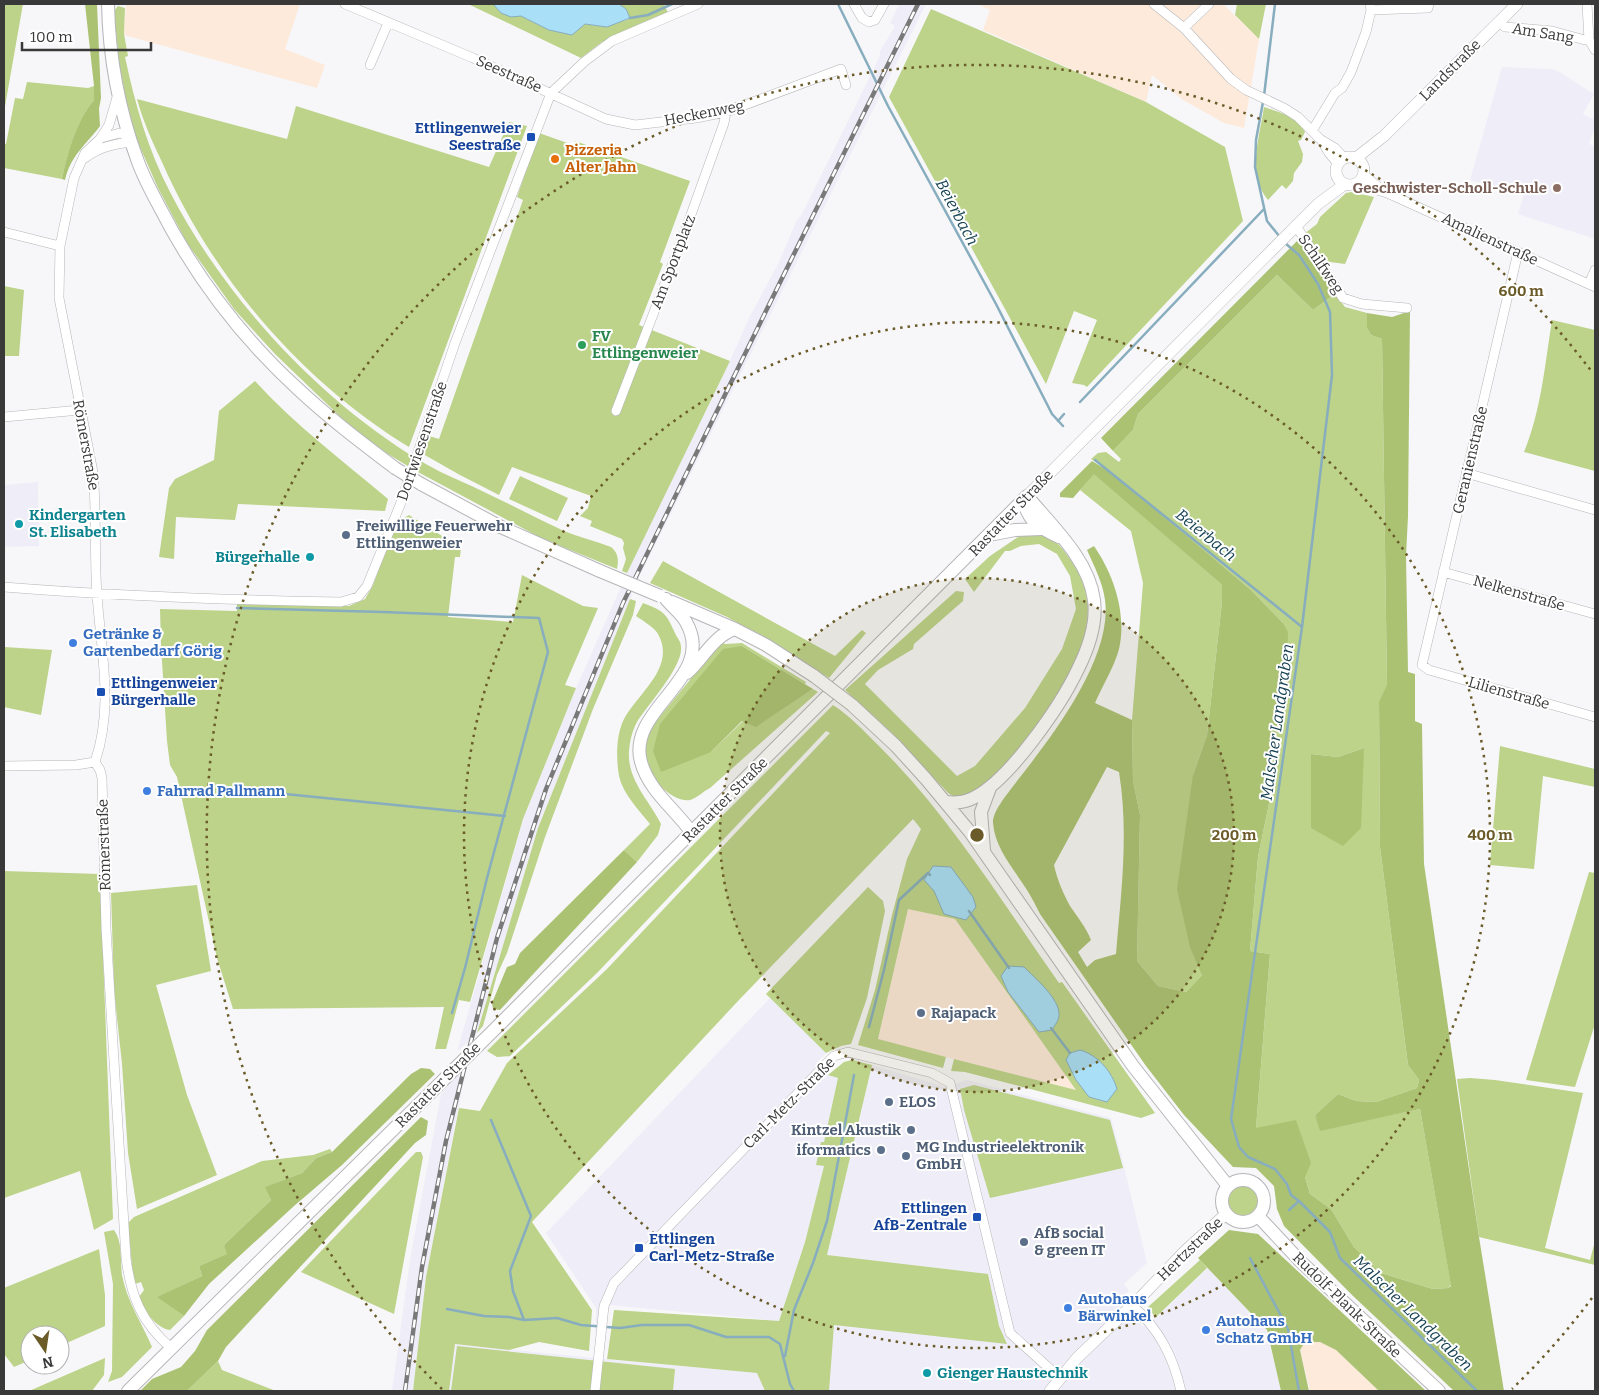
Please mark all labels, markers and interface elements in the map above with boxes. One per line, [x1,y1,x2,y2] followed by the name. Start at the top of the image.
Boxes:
[1511,19,1575,47] street label: Am Sang
[22,20,151,52] scale bar
[30,28,73,46] text: 100 m
[1416,36,1484,104] street label: Landstraße
[473,52,545,96] street label: Seestraße
[663,96,745,130] street label: Heckenweg
[415,119,521,154] place label: Ettlingenweier Seestraße
[525,131,537,143] marker: Ettlingenweier Seestraße
[565,141,637,176] place label: Pizzeria Alter Jahn
[549,153,561,165] marker: Pizzeria Alter Jahn
[932,176,982,248] water label: Beierbach
[1353,179,1547,197] place label: Geschwister-Scholl-Schule
[1551,182,1563,194] marker: Geschwister-Scholl-Schule
[1439,209,1541,269] street label: Amalienstraße
[647,212,699,312] street label: Am Sportplatz
[1295,231,1347,297] street label: Schilfweg
[1499,282,1544,300] text: 600 m
[592,327,698,362] place label: FV Ettlingenweier
[576,339,588,351] marker: FV Ettlingenweier
[393,379,451,503] street label: Dorfwiesenstraße
[69,398,103,492] street label: Römerstraße
[1449,404,1491,516] street label: Geranienstraße
[965,466,1057,560] street label: Rastatter Straße
[1172,505,1240,565] water label: Beierbach
[29,506,126,541] place label: Kindergarten St. Elisabeth
[356,517,512,552] place label: Freiwillige Feuerwehr Ettlingenweier
[13,518,25,530] marker: Kindergarten St. Elisabeth
[340,529,352,541] marker: Freiwillige Feuerwehr Ettlingenweier
[215,548,300,566] place label: Bürgerhalle
[304,551,316,563] marker: Bürgerhalle
[1471,571,1567,615] street label: Nelkenstraße
[83,625,223,660] place label: Getränke & Gartenbedarf Görig
[67,637,79,649] marker: Getränke & Gartenbedarf Görig
[1257,643,1297,801] water label: Malscher Landgraben
[1466,673,1552,713] street label: Lilienstraße
[111,674,217,709] place label: Ettlingenweier Bürgerhalle
[95,686,107,698] marker: Ettlingenweier Bürgerhalle
[679,754,771,846] street label: Rastatter Straße
[157,782,286,800] place label: Fahrrad Pallmann
[141,785,153,797] marker: Fahrrad Pallmann
[93,799,115,891] street label: Römerstraße
[968,826,986,844] centre of rings
[1212,826,1257,844] text: 200 m
[1467,826,1513,844] text: 400 m
[931,1004,996,1022] place label: Rajapack
[915,1007,927,1019] marker: Rajapack
[392,1039,484,1131] street label: Rastatter Straße
[739,1053,839,1153] street label: Carl-Metz-Straße
[899,1093,936,1111] place label: ELOS
[883,1096,895,1108] marker: ELOS
[791,1121,901,1139] place label: Kintzel Akustik
[905,1124,917,1136] marker: Kintzel Akustik
[916,1138,1084,1173] place label: MG Industrieelektronik GmbH
[797,1141,871,1159] place label: iformatics
[875,1144,887,1156] marker: iformatics
[900,1150,912,1162] marker: MG Industrieelektronik GmbH
[873,1199,967,1234] place label: Ettlingen AfB-Zentrale
[971,1211,983,1223] marker: Ettlingen AfB-Zentrale
[1154,1213,1226,1285] street label: Hertzstraße
[1034,1224,1105,1259] place label: AfB social & green IT
[649,1230,775,1265] place label: Ettlingen Carl-Metz-Straße
[1018,1236,1030,1248] marker: AfB social & green IT
[633,1242,645,1254] marker: Ettlingen Carl-Metz-Straße
[1289,1248,1405,1362] street label: Rudolf-Plank-Straße
[1350,1251,1476,1375] water label: Malscher Landgraben
[1078,1290,1152,1325] place label: Autohaus Bärwinkel
[1062,1302,1074,1314] marker: Autohaus Bärwinkel
[1216,1312,1313,1347] place label: Autohaus Schatz GmbH
[1200,1324,1212,1336] marker: Autohaus Schatz GmbH
[20,1325,70,1375] north arrow
[40,1353,55,1372] text: N
[937,1364,1088,1382] place label: Gienger Haustechnik
[921,1367,933,1379] marker: Gienger Haustechnik

